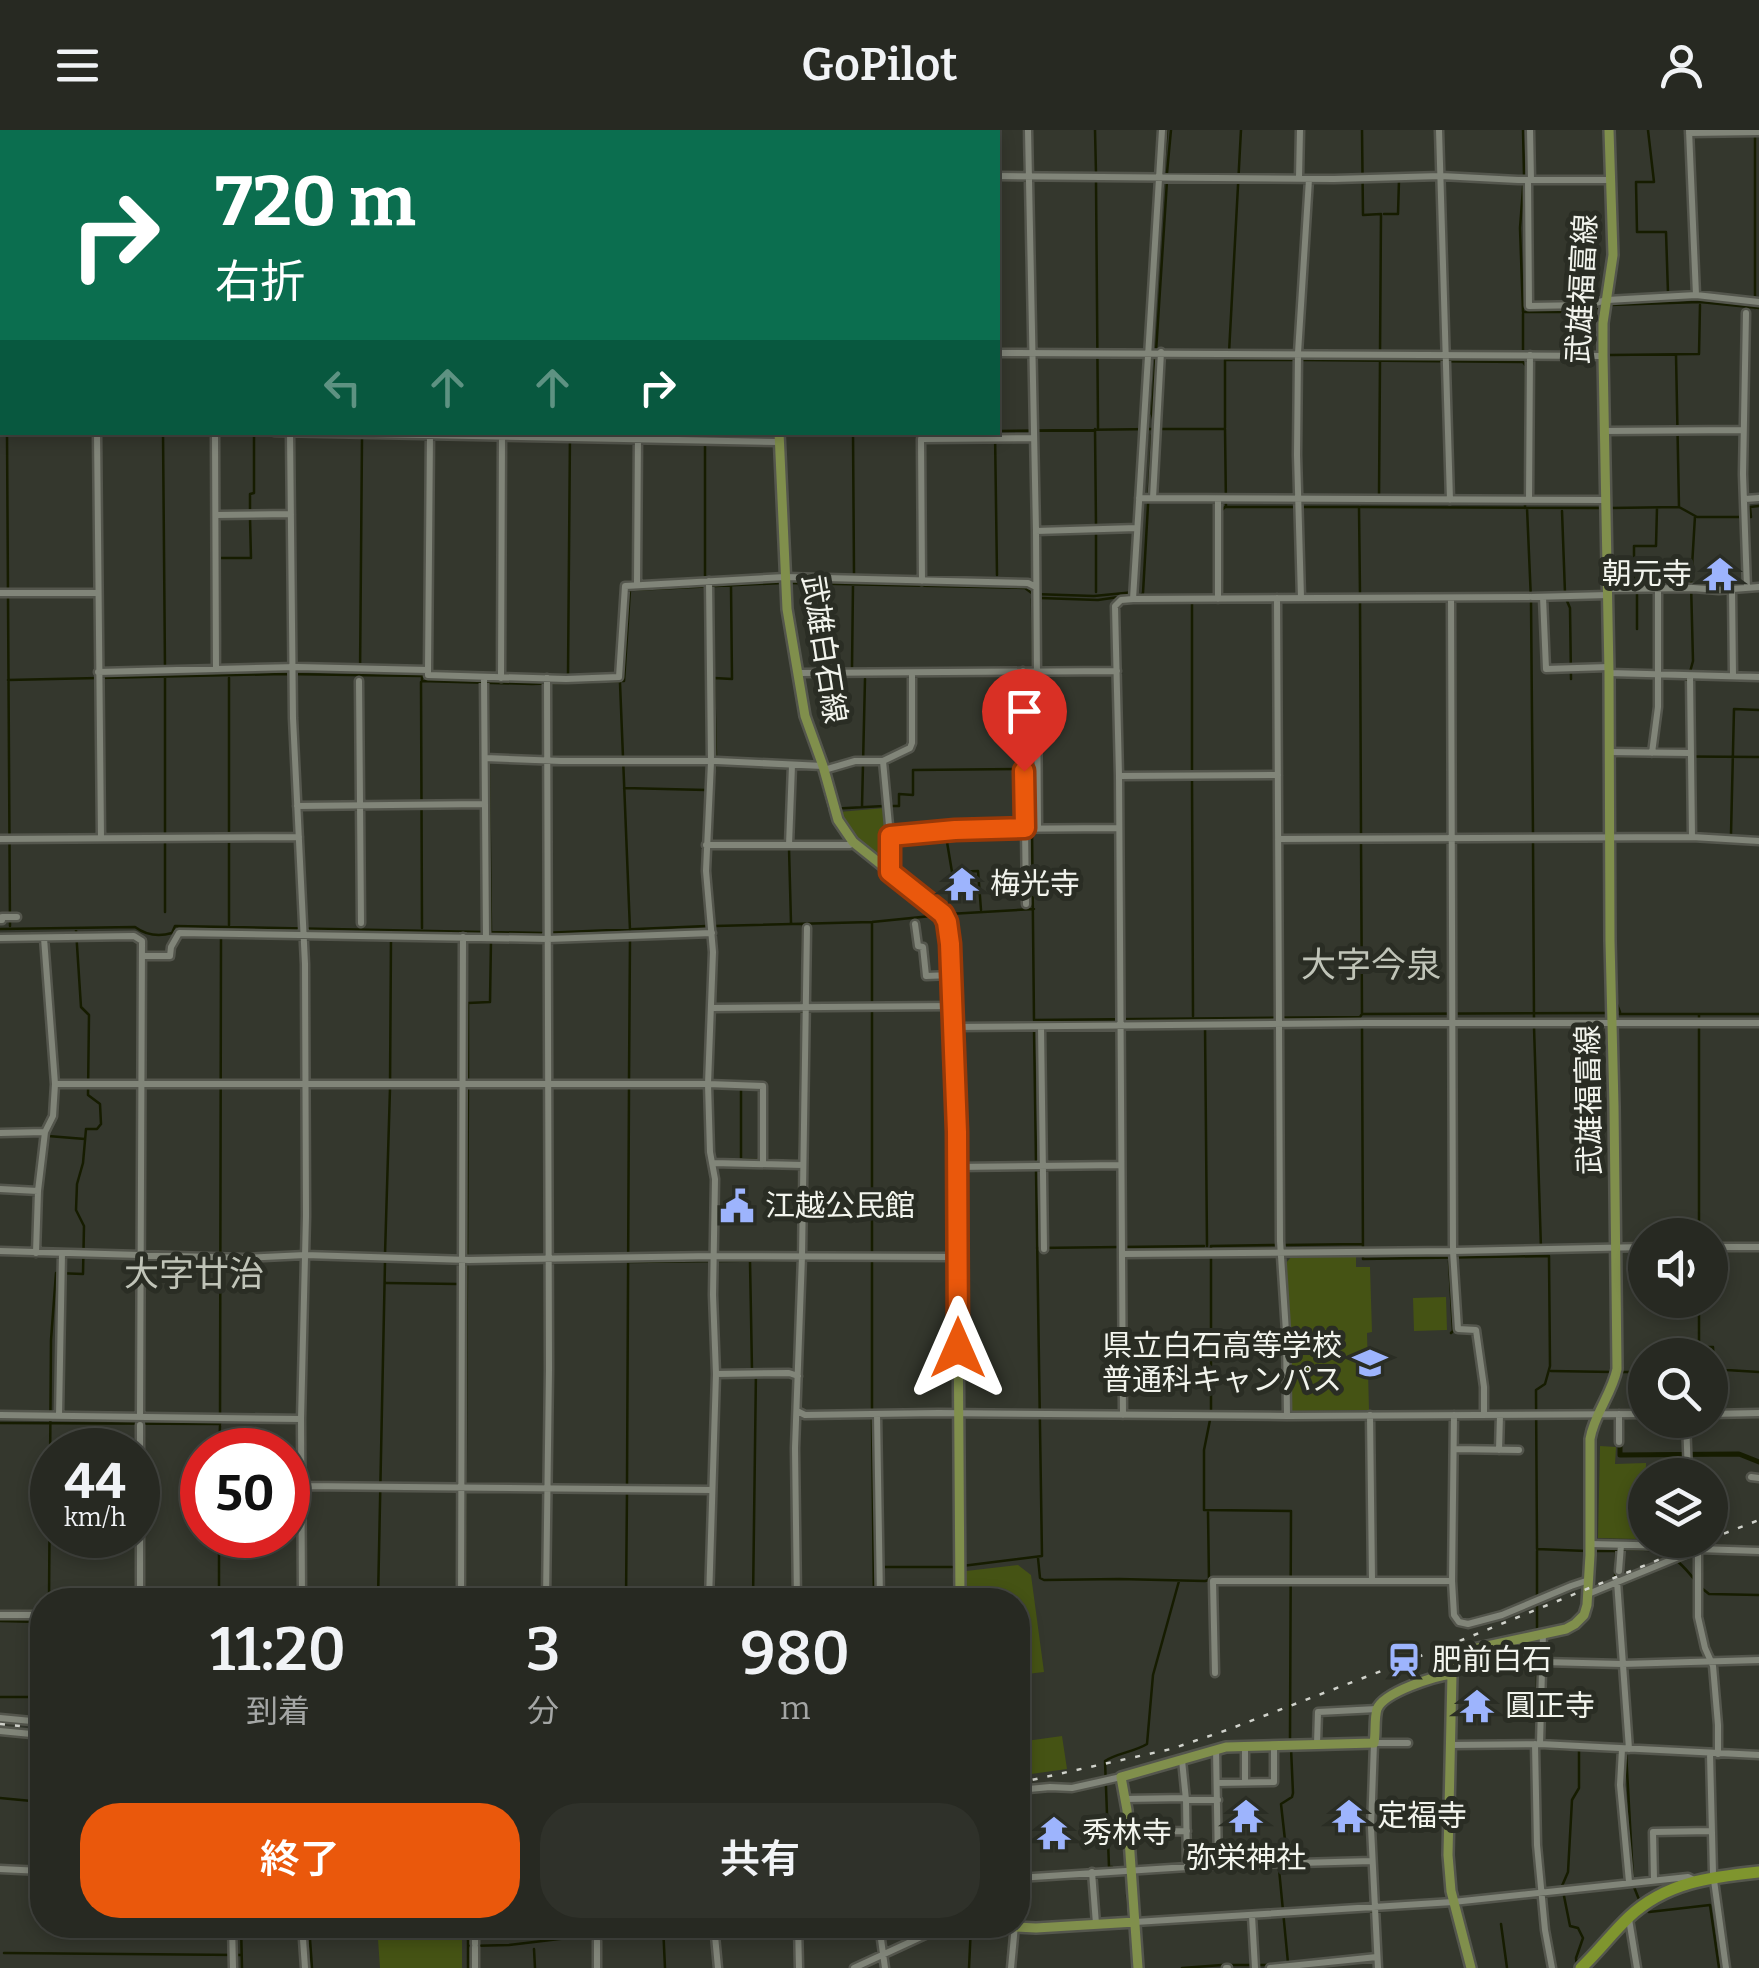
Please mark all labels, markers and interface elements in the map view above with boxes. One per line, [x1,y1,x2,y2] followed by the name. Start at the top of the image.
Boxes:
[50,38,105,93] icon: menu
[801,38,958,92] text: GoPilot
[1654,38,1709,93] icon: person
[215,160,416,244] text: 720 m
[50,170,180,300] icon: right
[1560,213,1604,365] street label: 武雄福富線
[215,255,305,309] text: 右折
[315,360,370,415] icon: left
[420,360,475,415] icon: ahead
[525,360,580,415] icon: ahead
[630,360,685,415] icon: right
[1701,555,1739,593] temple icon: 朝元寺
[1602,556,1692,592] place label: 朝元寺
[794,572,854,726] street label: 武雄白石線
[982,669,1067,772] pin
[997,684,1052,739] icon: arrive
[943,865,981,903] temple icon: 梅光寺
[990,866,1080,902] place label: 梅光寺
[1301,944,1441,986] district label: 大字今泉
[1570,1025,1608,1175] street label: 武雄福富線
[718,1187,756,1225] public building icon: 江越公民館
[765,1188,915,1224] place label: 江越公民館
[1628,1218,1728,1558] map controls
[1628,1218,1728,1318] button: sound
[124,1253,264,1295] district label: 大字廿治
[906,1296,1010,1400] position arrow
[1102,1328,1342,1398] place label: 県立白石高等学校 普通科キャンパス
[1628,1338,1728,1438] button: search
[1351,1344,1389,1382] school or university icon: 県立白石高等学校 普通科キャンパス
[180,1428,310,1558] speed limit sign: 50
[64,1451,126,1511] text: 44
[1628,1458,1728,1558] button: layers
[64,1503,126,1533] text: km/h
[210,1614,346,1686] text: 11:20
[526,1614,560,1686] text: 3
[740,1618,850,1690] text: 980
[1385,1641,1423,1679] station icon: 肥前白石
[1432,1642,1552,1678] place label: 肥前白石
[1458,1687,1496,1725] temple icon: 圓正寺
[1505,1688,1595,1724] place label: 圓正寺
[780,1689,810,1727] text: m
[246,1692,310,1730] text: 到着
[527,1692,559,1730] text: 分
[1227,1797,1265,1835] temple icon: 弥栄神社
[1330,1797,1368,1835] temple icon: 定福寺
[1377,1798,1467,1834] place label: 定福寺
[80,1803,520,1918] button: 終了
[540,1803,980,1918] button: 共有
[1035,1814,1073,1852] temple icon: 秀林寺
[1082,1815,1172,1851] place label: 秀林寺
[1186,1840,1306,1876] place label: 弥栄神社

